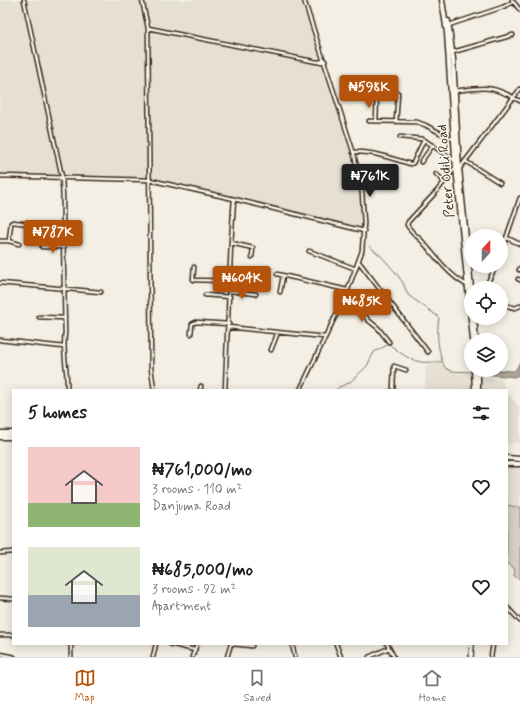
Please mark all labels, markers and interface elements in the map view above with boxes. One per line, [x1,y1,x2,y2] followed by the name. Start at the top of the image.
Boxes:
[341,75,397,109] pin: ₦598K
[348,79,390,96] text: ₦598K
[433,124,459,218] street label: Peter Odili Road
[342,164,398,198] pin: ₦761K
[351,168,389,185] text: ₦761K
[25,220,81,254] pin: ₦787K
[33,224,73,241] text: ₦787K
[464,229,508,273] north arrow
[464,229,508,377] map controls
[214,266,270,300] pin: ₦604K
[222,270,262,287] text: ₦604K
[464,281,508,325] button: locate
[334,289,390,323] pin: ₦685K
[342,293,382,310] text: ₦685K
[464,333,508,377] button: layers
[28,402,87,424] text: 5 homes
[470,402,492,424] icon: filters
[152,459,252,481] text: ₦761,000/mo
[60,463,108,511] icon: home
[470,476,492,498] icon: heart
[152,481,242,498] text: 3 rooms · 110 m²
[152,498,231,515] text: Danjuma Road
[152,559,253,581] text: ₦685,000/mo
[60,563,108,611] icon: home
[470,576,492,598] icon: heart
[152,581,236,598] text: 3 rooms · 92 m²
[152,598,211,615] text: Apartment
[74,667,96,705] tab: Map
[243,667,271,705] tab: Saved
[419,667,446,705] tab: Home

